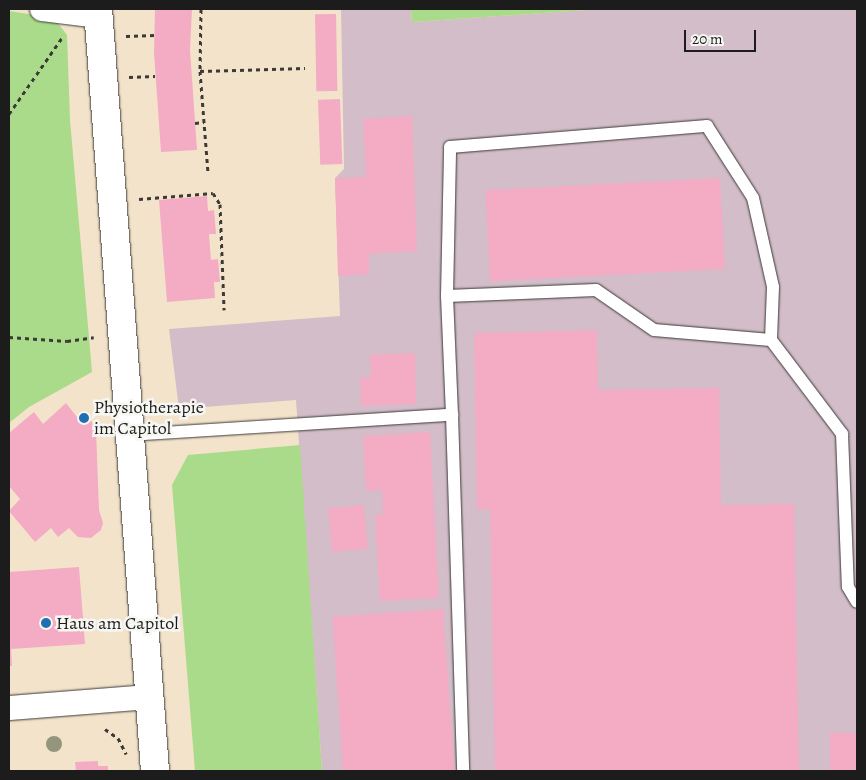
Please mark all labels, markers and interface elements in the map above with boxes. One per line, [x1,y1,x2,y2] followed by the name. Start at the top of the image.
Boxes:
[686,20,758,52] scale bar
[692,29,723,49] text: 20 m
[94,397,204,439] place label: Physiotherapie im Capitol
[78,412,90,424] marker: Physiotherapie im Capitol
[56,612,179,634] place label: Haus am Capitol
[40,617,52,629] marker: Haus am Capitol

